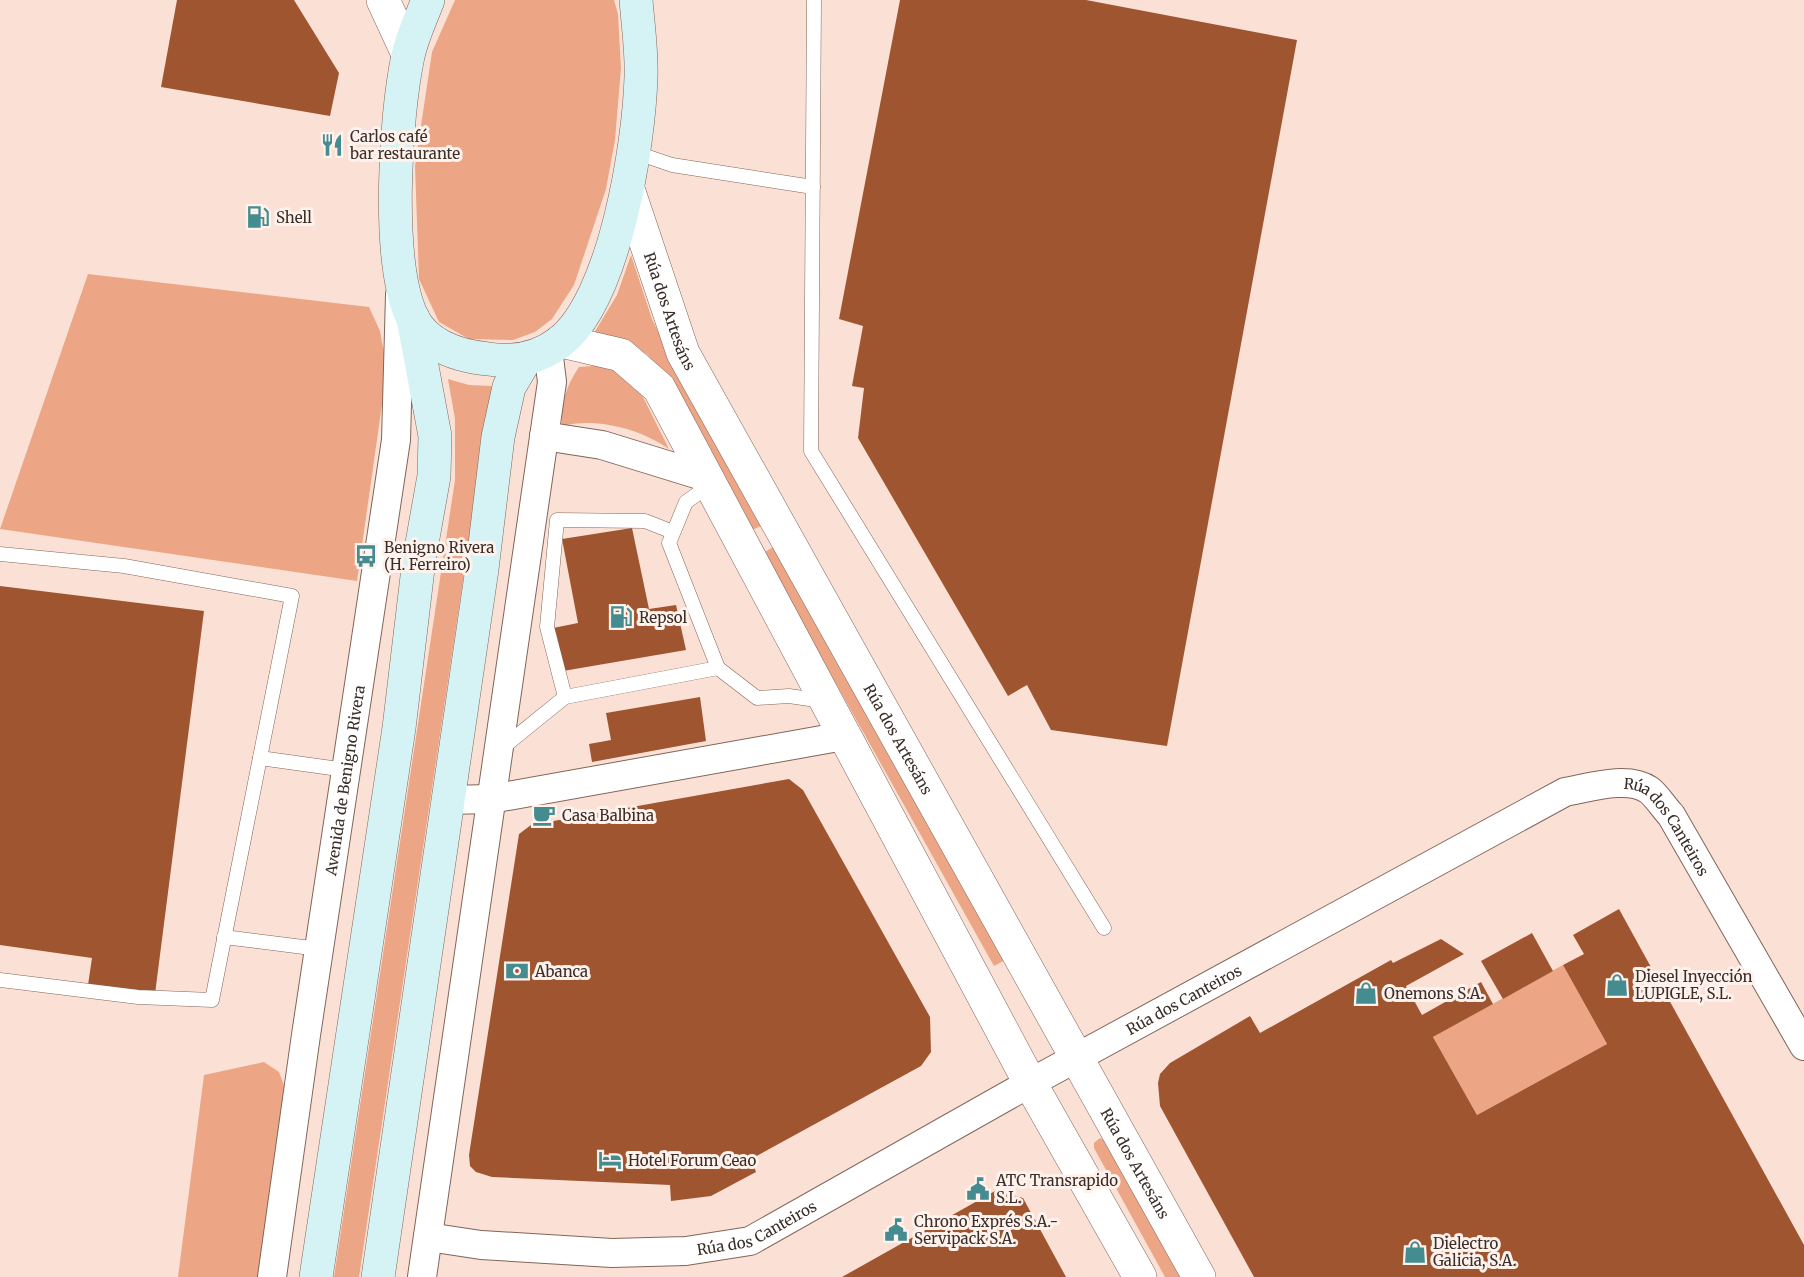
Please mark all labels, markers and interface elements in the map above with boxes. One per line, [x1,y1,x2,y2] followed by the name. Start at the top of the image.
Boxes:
[349,127,460,163] place label: Carlos café bar restaurante
[319,132,345,158] restaurant icon: Carlos café bar restaurante
[245,204,271,230] fuel station icon: Shell
[276,208,312,227] place label: Shell
[640,249,700,373] street label: Rúa dos Artesáns
[384,538,494,574] place label: Benigno Rivera (H. Ferreiro)
[353,543,379,569] bus stop icon: Benigno Rivera (H. Ferreiro)
[608,604,634,630] fuel station icon: Repsol
[639,608,687,627] place label: Repsol
[860,680,937,798] street label: Rúa dos Artesáns
[321,684,368,878] street label: Avenida de Benigno Rivera
[1623,773,1713,879] street label: Rúa dos Canteiros
[531,802,557,828] cafe icon: Casa Balbina
[562,806,654,825] place label: Casa Balbina
[504,958,530,984] bank icon: Abanca
[1123,960,1245,1038] street label: Rúa dos Canteiros
[534,962,588,981] place label: Abanca
[1635,967,1753,1003] place label: Diesel Inyección LUPIGLE, S.L.
[1604,972,1630,998] shop icon: Diesel Inyección LUPIGLE, S.L.
[1353,980,1379,1006] shop icon: Onemons S.A.
[1384,984,1484,1003] place label: Onemons S.A.
[1097,1104,1174,1222] street label: Rúa dos Artesáns
[597,1147,623,1173] hotel icon: Hotel Forum Ceao
[628,1151,756,1170] place label: Hotel Forum Ceao
[995,1171,1118,1207] place label: ATC Transrapido S.L.
[965,1176,991,1202] public building icon: ATC Transrapido S.L.
[695,1196,820,1259] street label: Rúa dos Canteiros
[914,1212,1058,1248] place label: Chrono Exprés S.A.- Servipack S.A.
[883,1217,909,1243] public building icon: Chrono Exprés S.A.- Servipack S.A.
[1433,1234,1516,1270] place label: Dielectro Galicia, S.A.
[1402,1239,1428,1265] shop icon: Dielectro Galicia, S.A.

